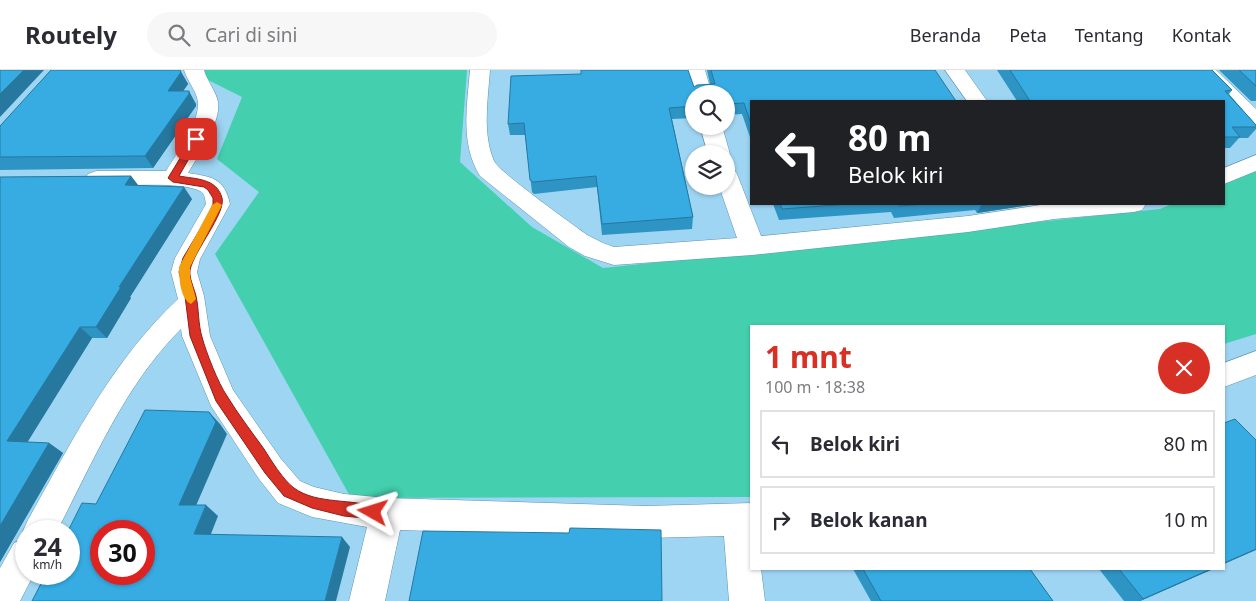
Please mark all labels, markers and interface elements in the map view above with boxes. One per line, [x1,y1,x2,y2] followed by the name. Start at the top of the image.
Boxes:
[147,12,497,57] search box
[25,18,117,51] text: Routely
[165,21,193,49] icon: search
[205,22,297,48] text: Cari di sini
[910,23,981,47] text: Beranda
[1009,23,1047,47] text: Peta
[1075,23,1144,47] text: Tentang
[1172,23,1231,47] text: Kontak
[685,85,735,195] map controls
[685,85,735,135] button: search
[848,114,931,161] text: 80 m
[175,118,217,160] pin
[765,120,830,185] icon: left
[182,125,210,153] icon: arrive
[685,145,735,195] button: layers
[848,159,943,189] text: Belok kiri
[765,336,852,377] text: 1 mnt
[1158,342,1210,394] button: close
[765,376,865,398] text: 100 m · 18:38
[767,430,795,458] icon: left
[810,431,900,457] text: Belok kiri
[1164,431,1208,457] text: 80 m
[346,485,398,537] position arrow
[767,506,795,534] icon: right
[810,507,927,533] text: Belok kanan
[1164,507,1208,533] text: 10 m
[90,520,155,585] speed limit sign: 30
[33,529,62,563] text: 24
[33,556,62,573] text: km/h

